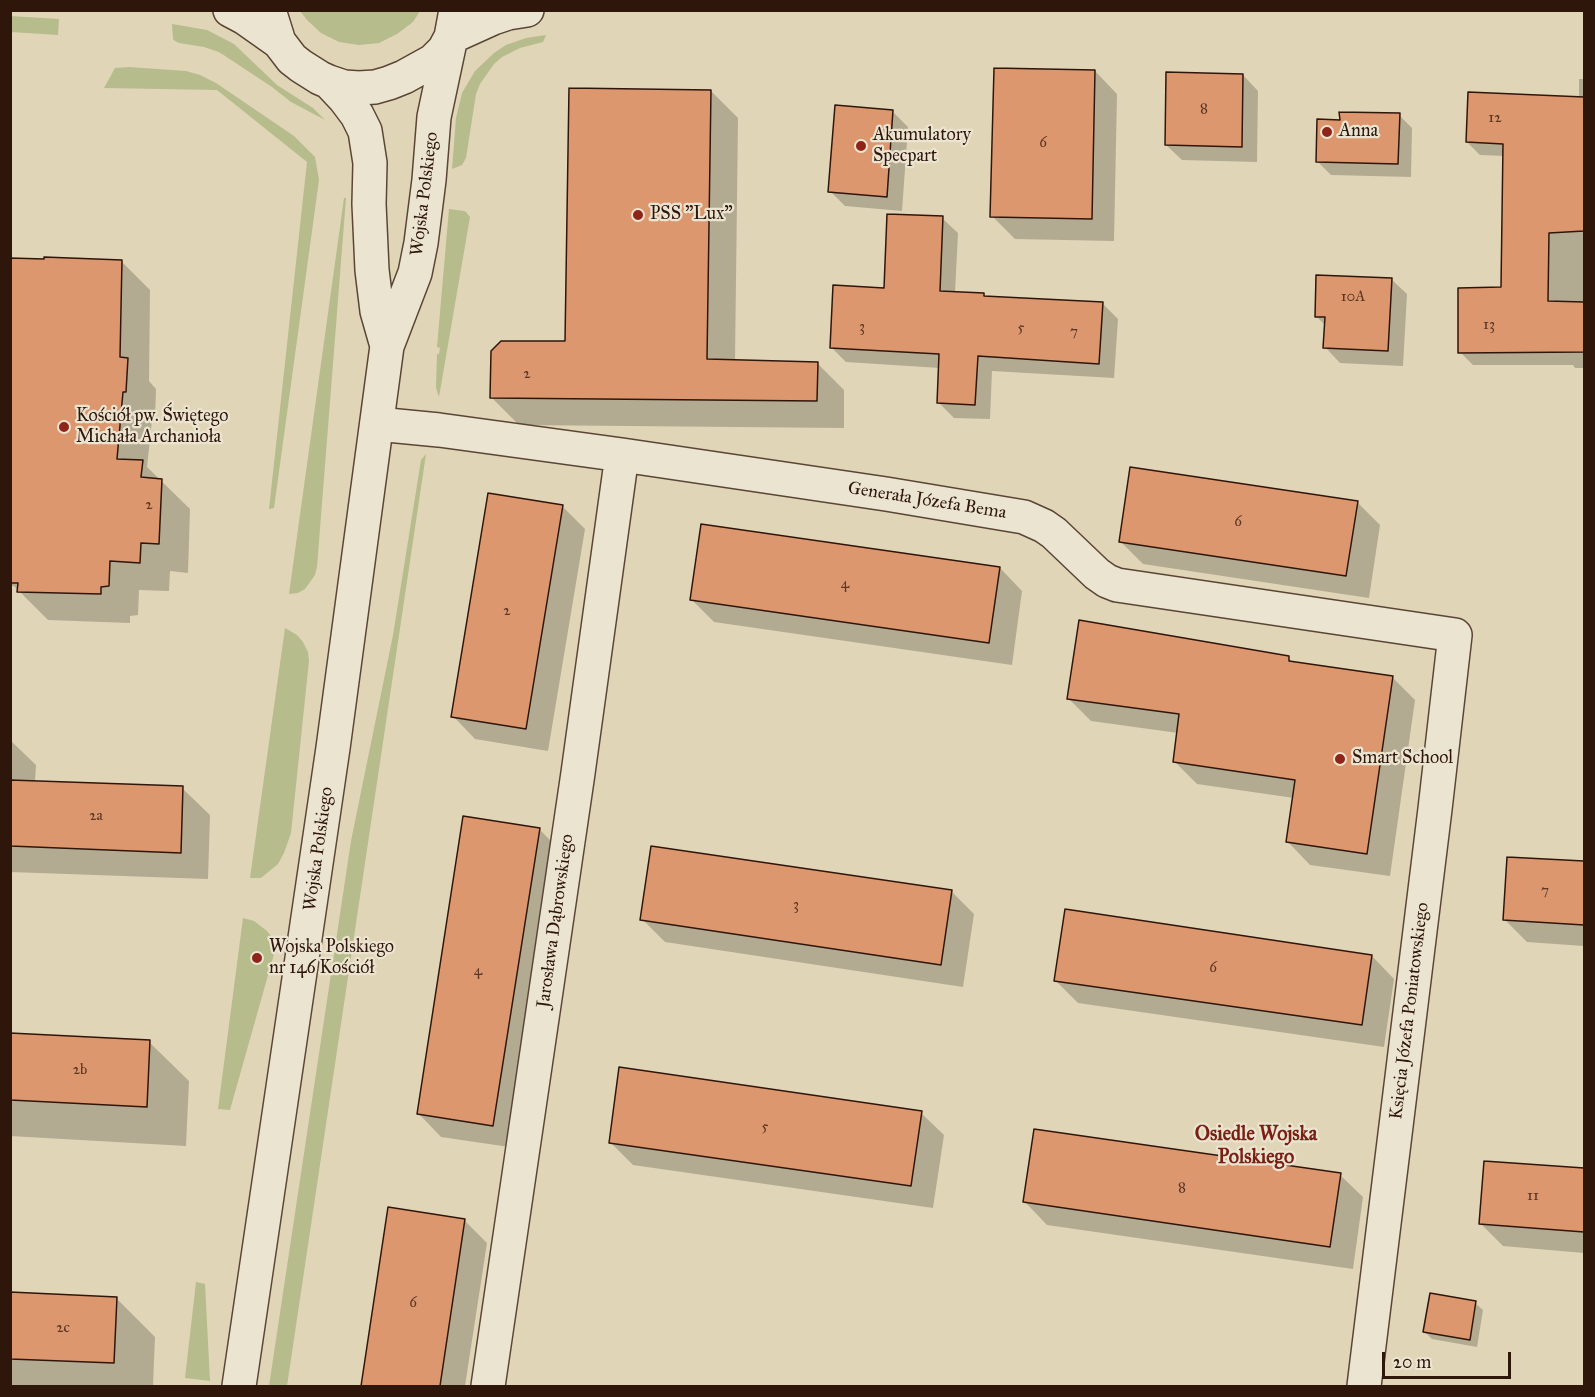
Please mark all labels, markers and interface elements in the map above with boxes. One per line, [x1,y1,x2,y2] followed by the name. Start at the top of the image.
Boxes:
[1200,100,1208,118] house number: 8
[1488,109,1502,127] house number: 12
[1339,121,1378,143] place label: Anna
[873,125,971,168] place label: Akumulatory Specpart
[1320,125,1334,139] marker: Anna
[407,131,443,257] street label: Wojska Polskiego
[1039,134,1047,152] house number: 6
[854,139,868,153] marker: Akumulatory Specpart
[650,204,733,226] place label: PSS "Lux"
[631,208,645,222] marker: PSS "Lux"
[1341,288,1365,306] house number: 10A
[1483,316,1495,334] house number: 13
[859,318,865,336] house number: 3
[1018,319,1024,337] house number: 5
[1070,323,1078,341] house number: 7
[523,365,531,383] house number: 2
[76,406,228,448] place label: Kościół pw. Świętego Michała Archanioła
[57,420,71,434] marker: Kościół pw. Świętego Michała Archanioła
[846,478,1008,524] street label: Generała Józefa Bema
[145,496,153,514] house number: 2
[1234,513,1242,531] house number: 6
[841,575,849,593] house number: 4
[503,602,511,620] house number: 2
[1352,748,1453,770] place label: Smart School
[1333,752,1347,766] marker: Smart School
[300,786,338,912] street label: Wojska Polskiego
[89,807,103,825] house number: 2a
[533,833,579,1009] street label: Jarosława Dąbrowskiego
[1541,882,1549,900] house number: 7
[793,896,799,914] house number: 3
[1386,901,1434,1121] street label: Księcia Józefa Poniatowskiego
[269,937,394,980] place label: Wojska Polskiego nr 146 Kościół
[250,951,264,965] marker: Wojska Polskiego nr 146 Kościół
[1209,959,1217,977] house number: 6
[474,962,482,980] house number: 4
[73,1061,87,1079] house number: 2b
[762,1118,768,1136] house number: 5
[1195,1123,1317,1170] district label: Osiedle Wojska Polskiego
[1178,1179,1186,1197] house number: 8
[1527,1187,1539,1205] house number: 11
[409,1294,417,1312] house number: 6
[56,1319,70,1337] house number: 2c
[1385,1340,1514,1378] scale bar
[1393,1351,1431,1373] text: 20 m

